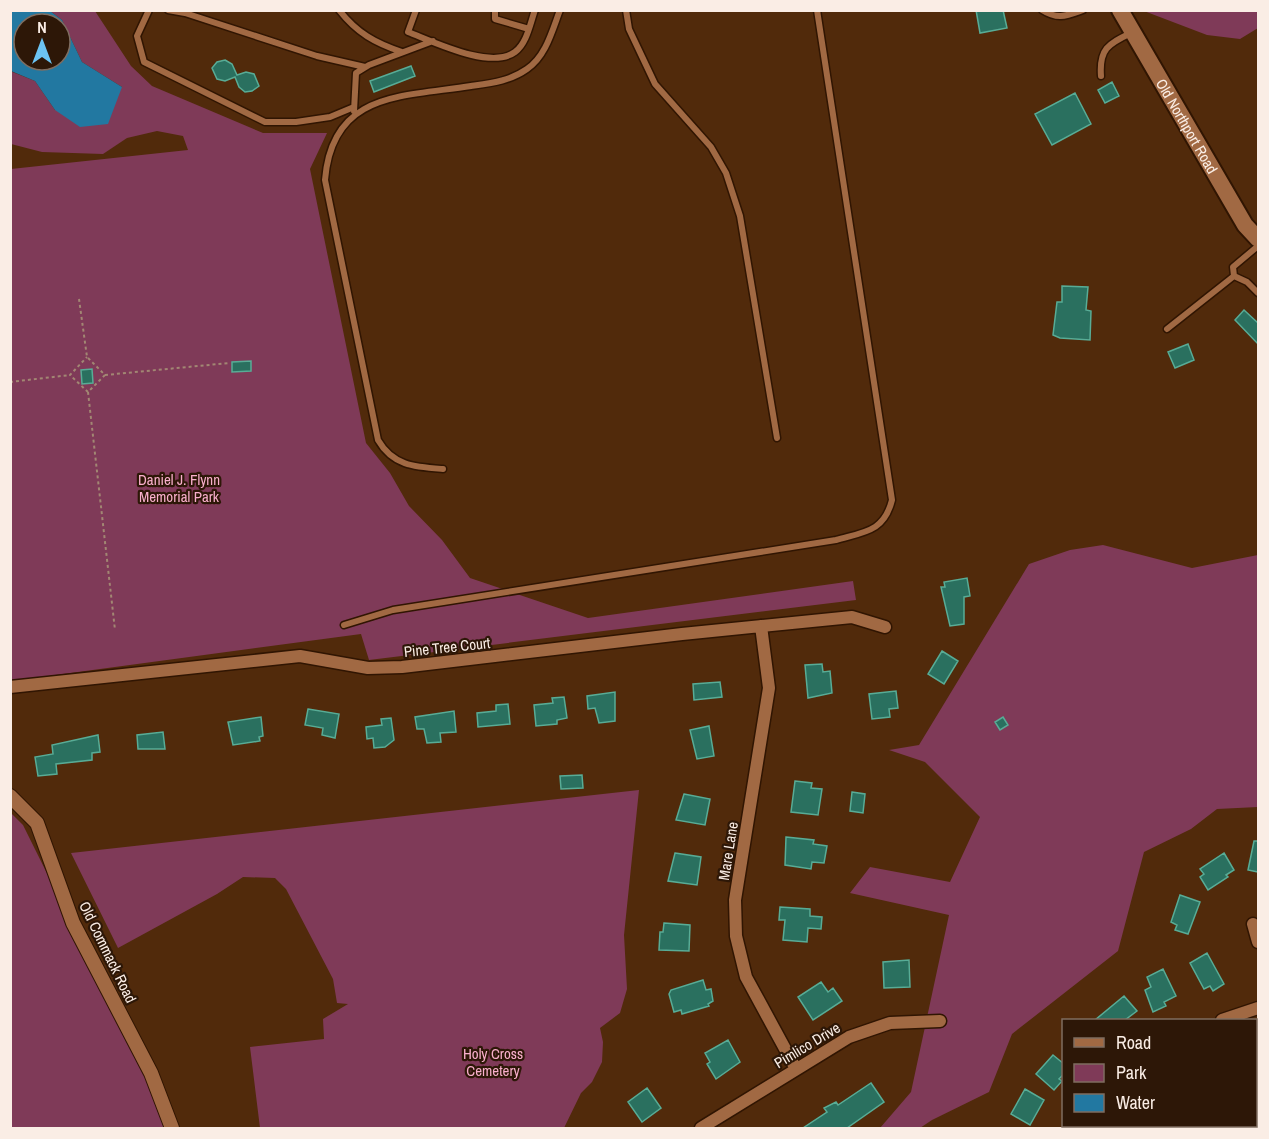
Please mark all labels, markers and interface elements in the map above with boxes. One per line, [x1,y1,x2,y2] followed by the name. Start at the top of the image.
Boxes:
[12,12,72,72] north arrow
[37,16,47,38] text: N
[1151,74,1223,177] street label: Old Northport Road
[138,469,220,507] park label: Daniel J. Flynn Memorial Park
[403,632,492,662] street label: Pine Tree Court
[713,820,743,882] street label: Mare Lane
[74,898,142,1006] street label: Old Commack Road
[770,1017,844,1073] street label: Pimlico Drive
[1062,1019,1257,1127] legend
[1116,1030,1151,1055] text: Road
[463,1043,523,1081] park label: Holy Cross Cemetery
[1116,1060,1147,1085] text: Park
[1116,1090,1155,1115] text: Water

